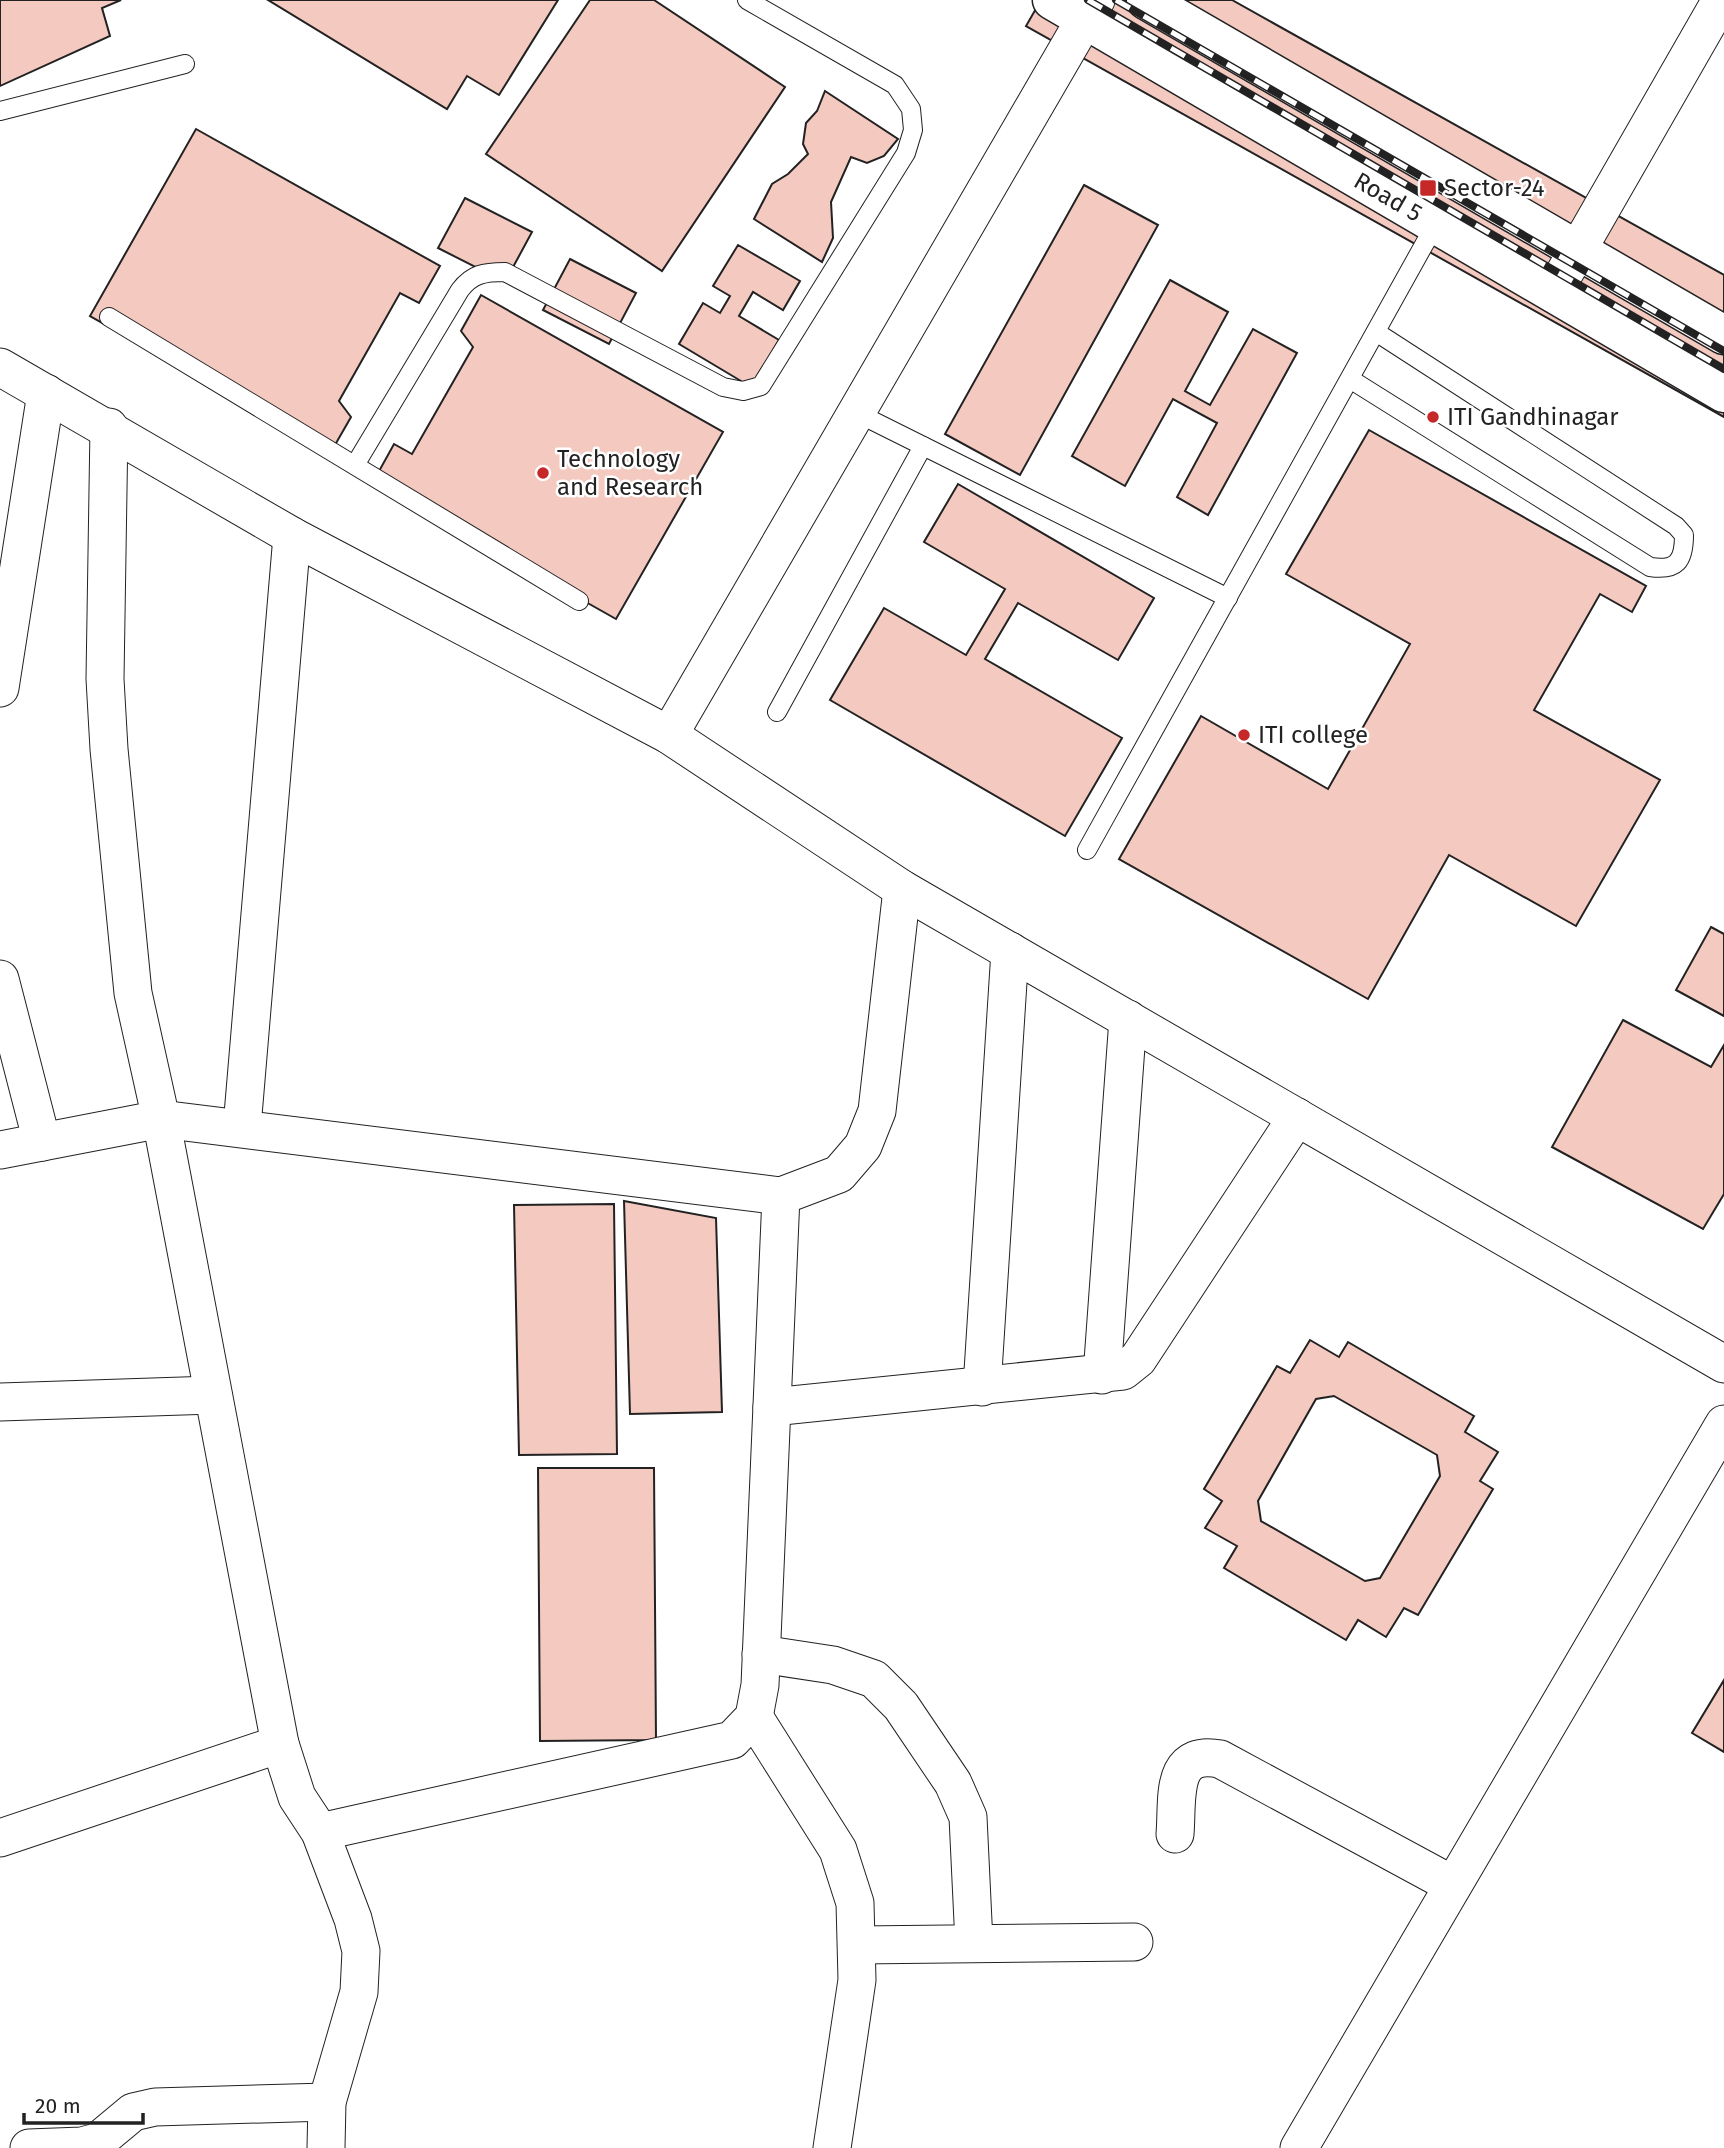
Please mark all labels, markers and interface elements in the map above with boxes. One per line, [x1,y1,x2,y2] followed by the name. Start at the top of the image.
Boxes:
[1349,166,1427,228] street label: Road 5
[1444,174,1545,202] place label: Sector-24
[1418,178,1438,198] marker: Sector-24
[1447,403,1619,431] place label: ITI Gandhinagar
[1425,409,1441,425] marker: ITI Gandhinagar
[557,445,703,501] place label: Technology and Research
[535,465,551,481] marker: Technology and Research
[1258,721,1368,749] place label: ITI college
[1236,727,1252,743] marker: ITI college
[24,2082,144,2126] scale bar
[35,2093,81,2119] text: 20 m

